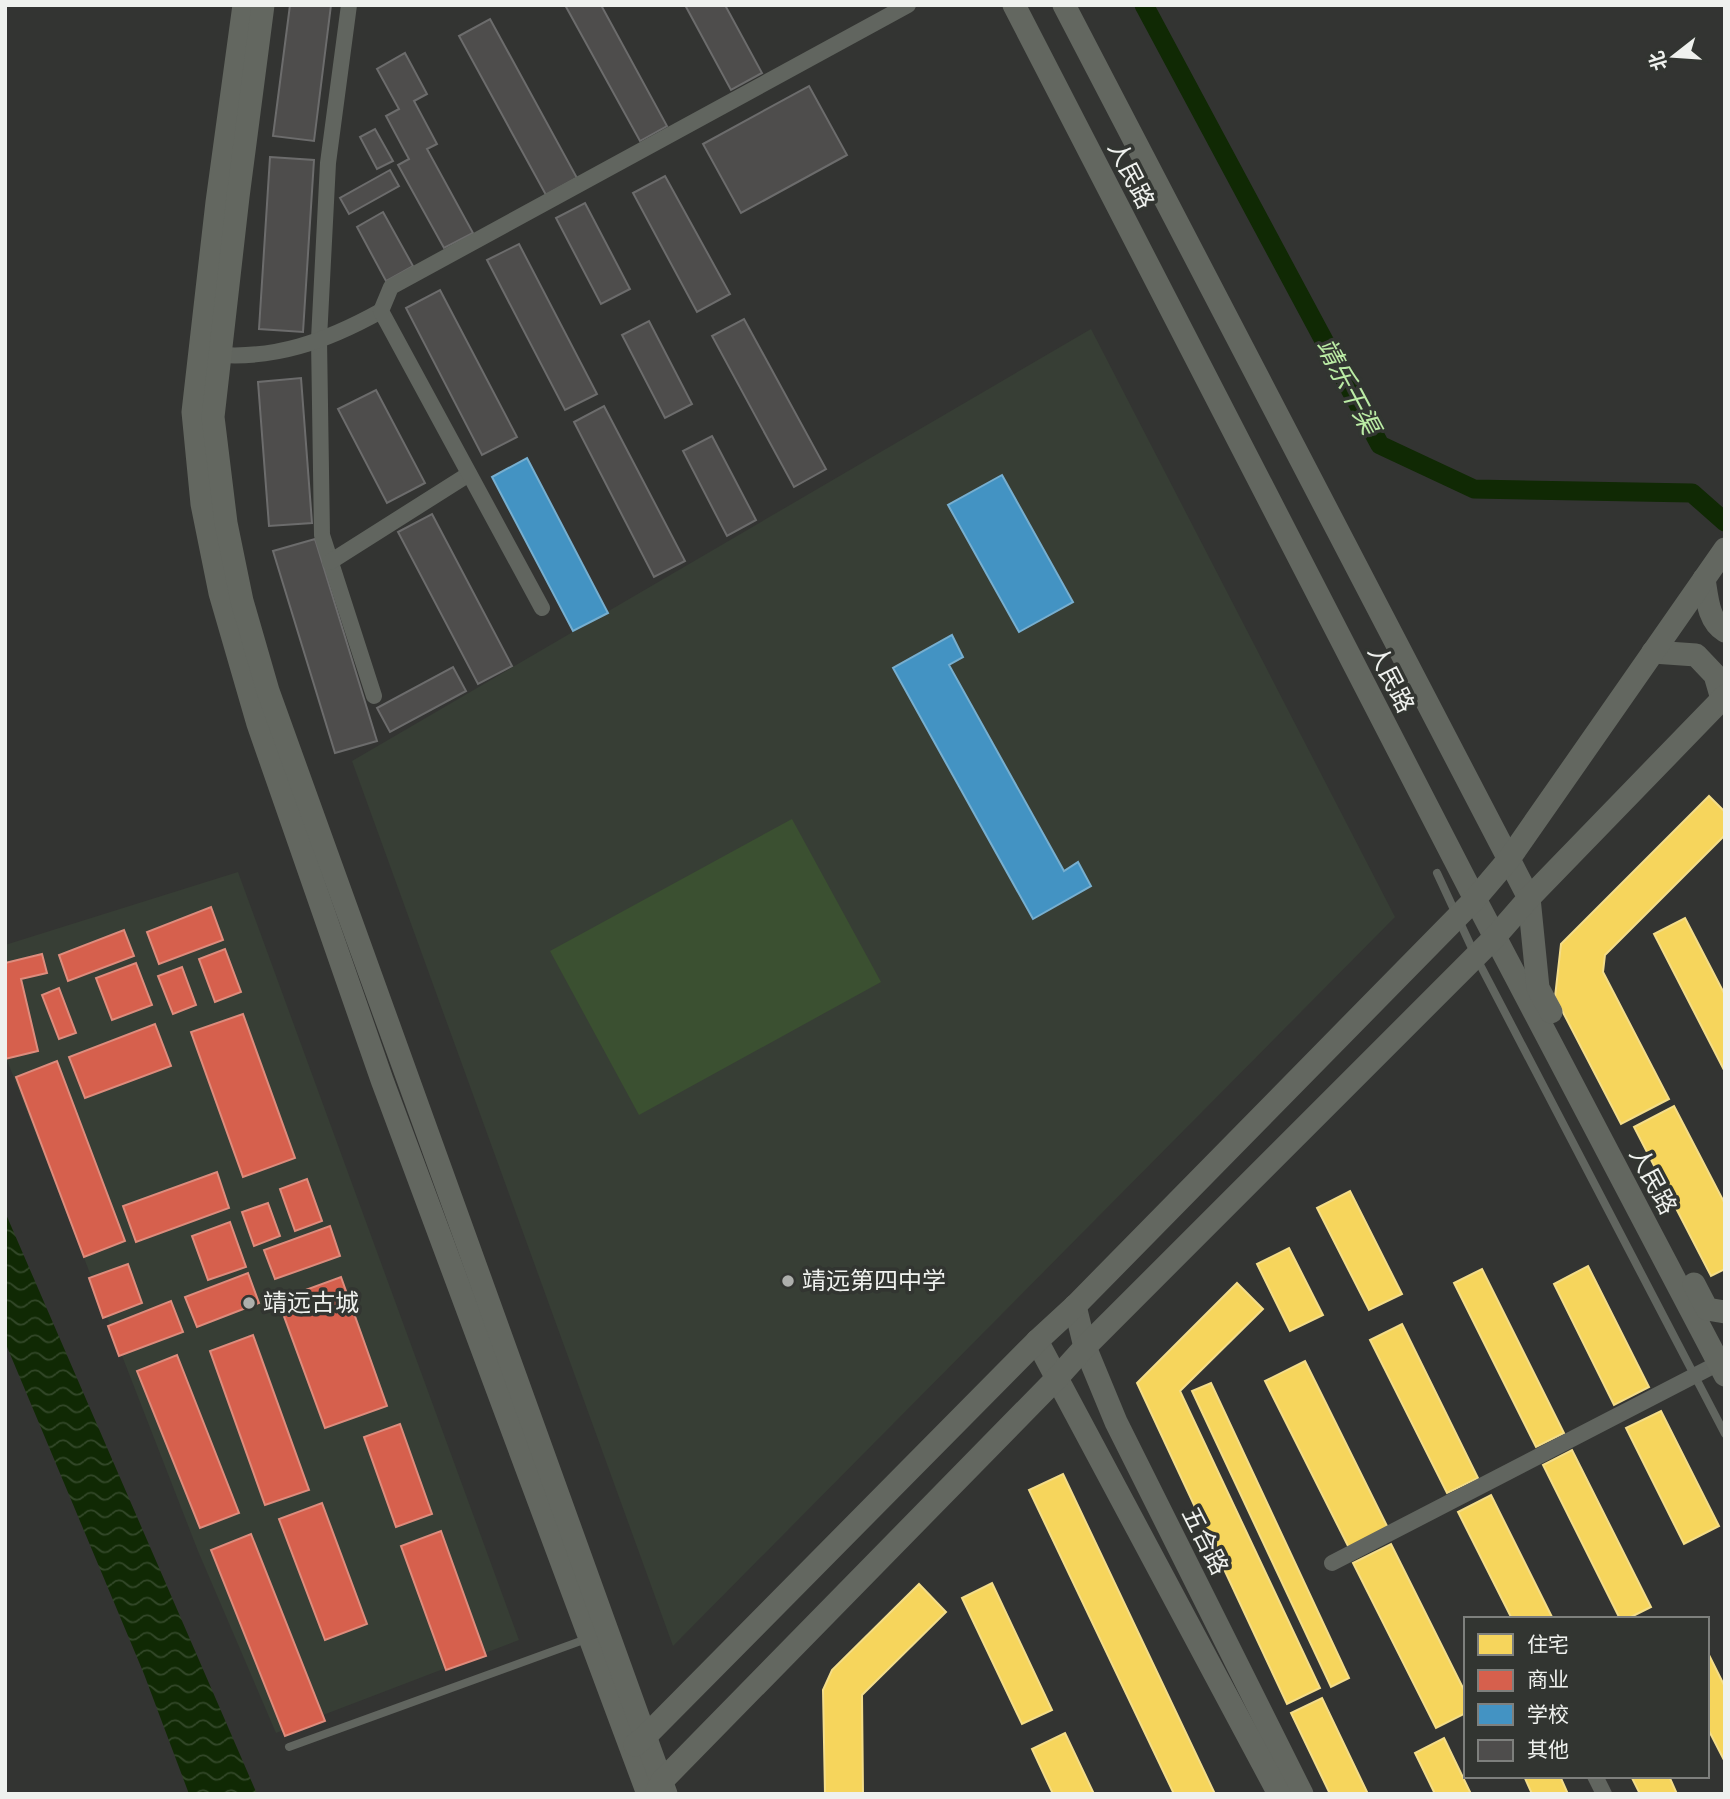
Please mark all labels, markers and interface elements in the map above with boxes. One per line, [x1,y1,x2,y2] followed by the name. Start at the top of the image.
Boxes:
[1639,21,1709,91] north arrow
[1644,48,1673,73] text: 北
[1101,136,1161,214] street label: 人民路
[1309,333,1388,443] water label: 靖乐干渠
[1361,640,1421,718] street label: 人民路
[1623,1142,1683,1220] street label: 人民路
[802,1266,946,1296] place label: 靖远第四中学
[780,1273,796,1289] marker: 靖远第四中学
[263,1288,359,1318] place label: 靖远古城
[241,1295,257,1311] marker: 靖远古城
[1175,1502,1235,1580] street label: 五合路
[1464,1617,1709,1778] legend
[1527,1632,1569,1658] text: 住宅
[1527,1667,1569,1693] text: 商业
[1527,1702,1569,1728] text: 学校
[1527,1737,1569,1763] text: 其他

